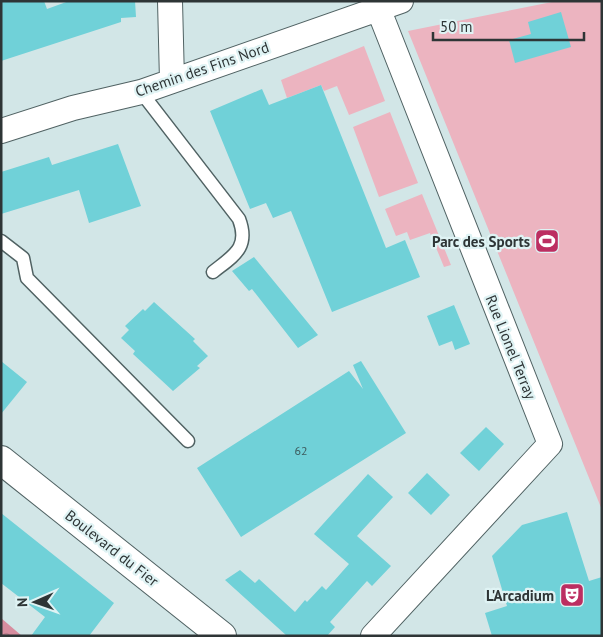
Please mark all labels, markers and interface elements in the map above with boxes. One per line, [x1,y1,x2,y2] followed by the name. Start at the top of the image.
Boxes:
[433,10,584,42] scale bar
[440,17,473,36] text: 50 m
[133,37,271,101] street label: Chemin des Fins Nord
[534,228,560,254] sports icon: Parc des Sports
[432,232,530,251] place label: Parc des Sports
[481,292,541,402] street label: Rue Lionel Terray
[294,443,308,458] house number: 62
[62,506,162,590] street label: Boulevard du Fier
[10,577,60,627] north arrow
[559,582,585,608] theatre icon: L'Arcadium
[486,586,554,605] place label: L'Arcadium
[13,598,31,607] text: N

